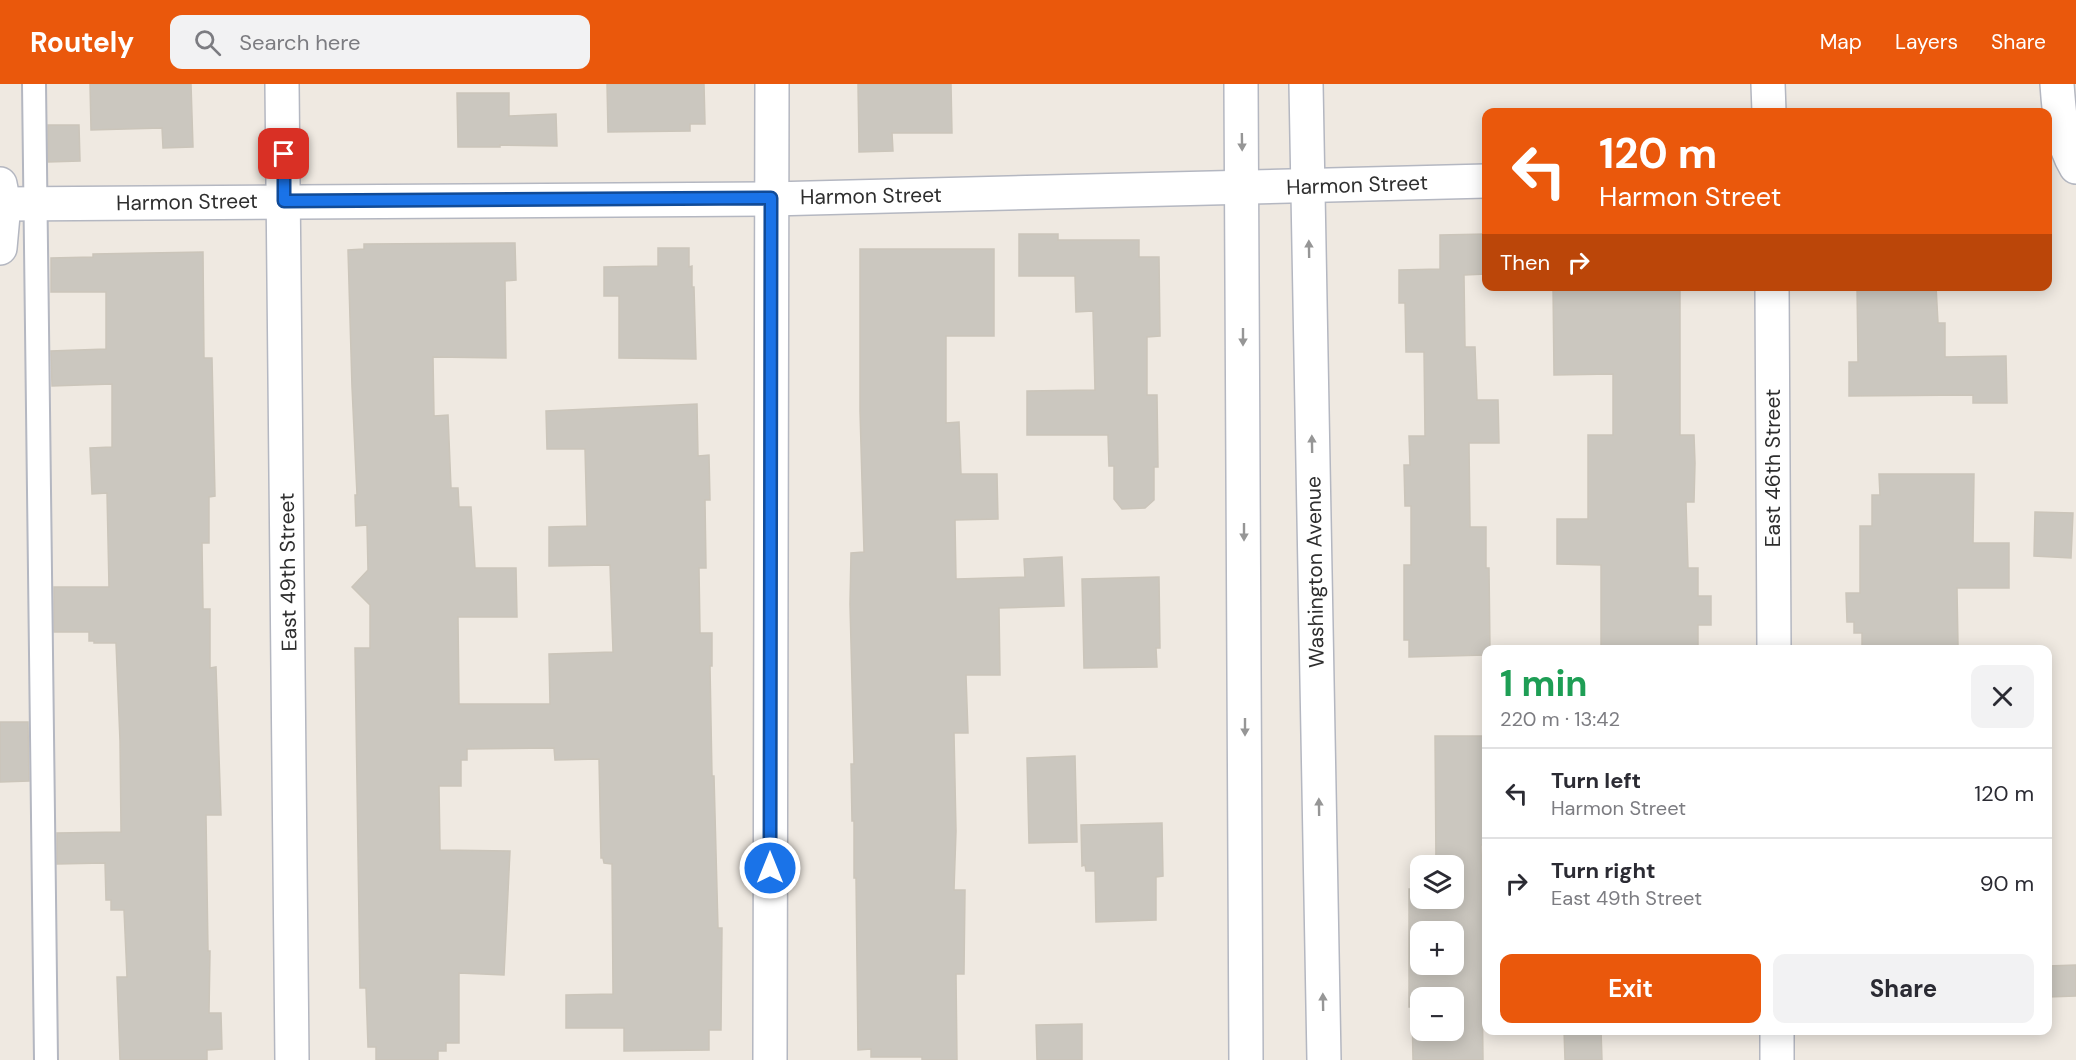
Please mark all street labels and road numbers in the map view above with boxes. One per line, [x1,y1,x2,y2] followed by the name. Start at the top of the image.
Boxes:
[1286,169,1428,201] street label: Harmon Street
[800,181,942,211] street label: Harmon Street
[116,187,258,217] street label: Harmon Street
[1759,389,1787,547] street label: East 46th Street
[1299,476,1331,668] street label: Washington Avenue
[273,493,303,651] street label: East 49th Street

